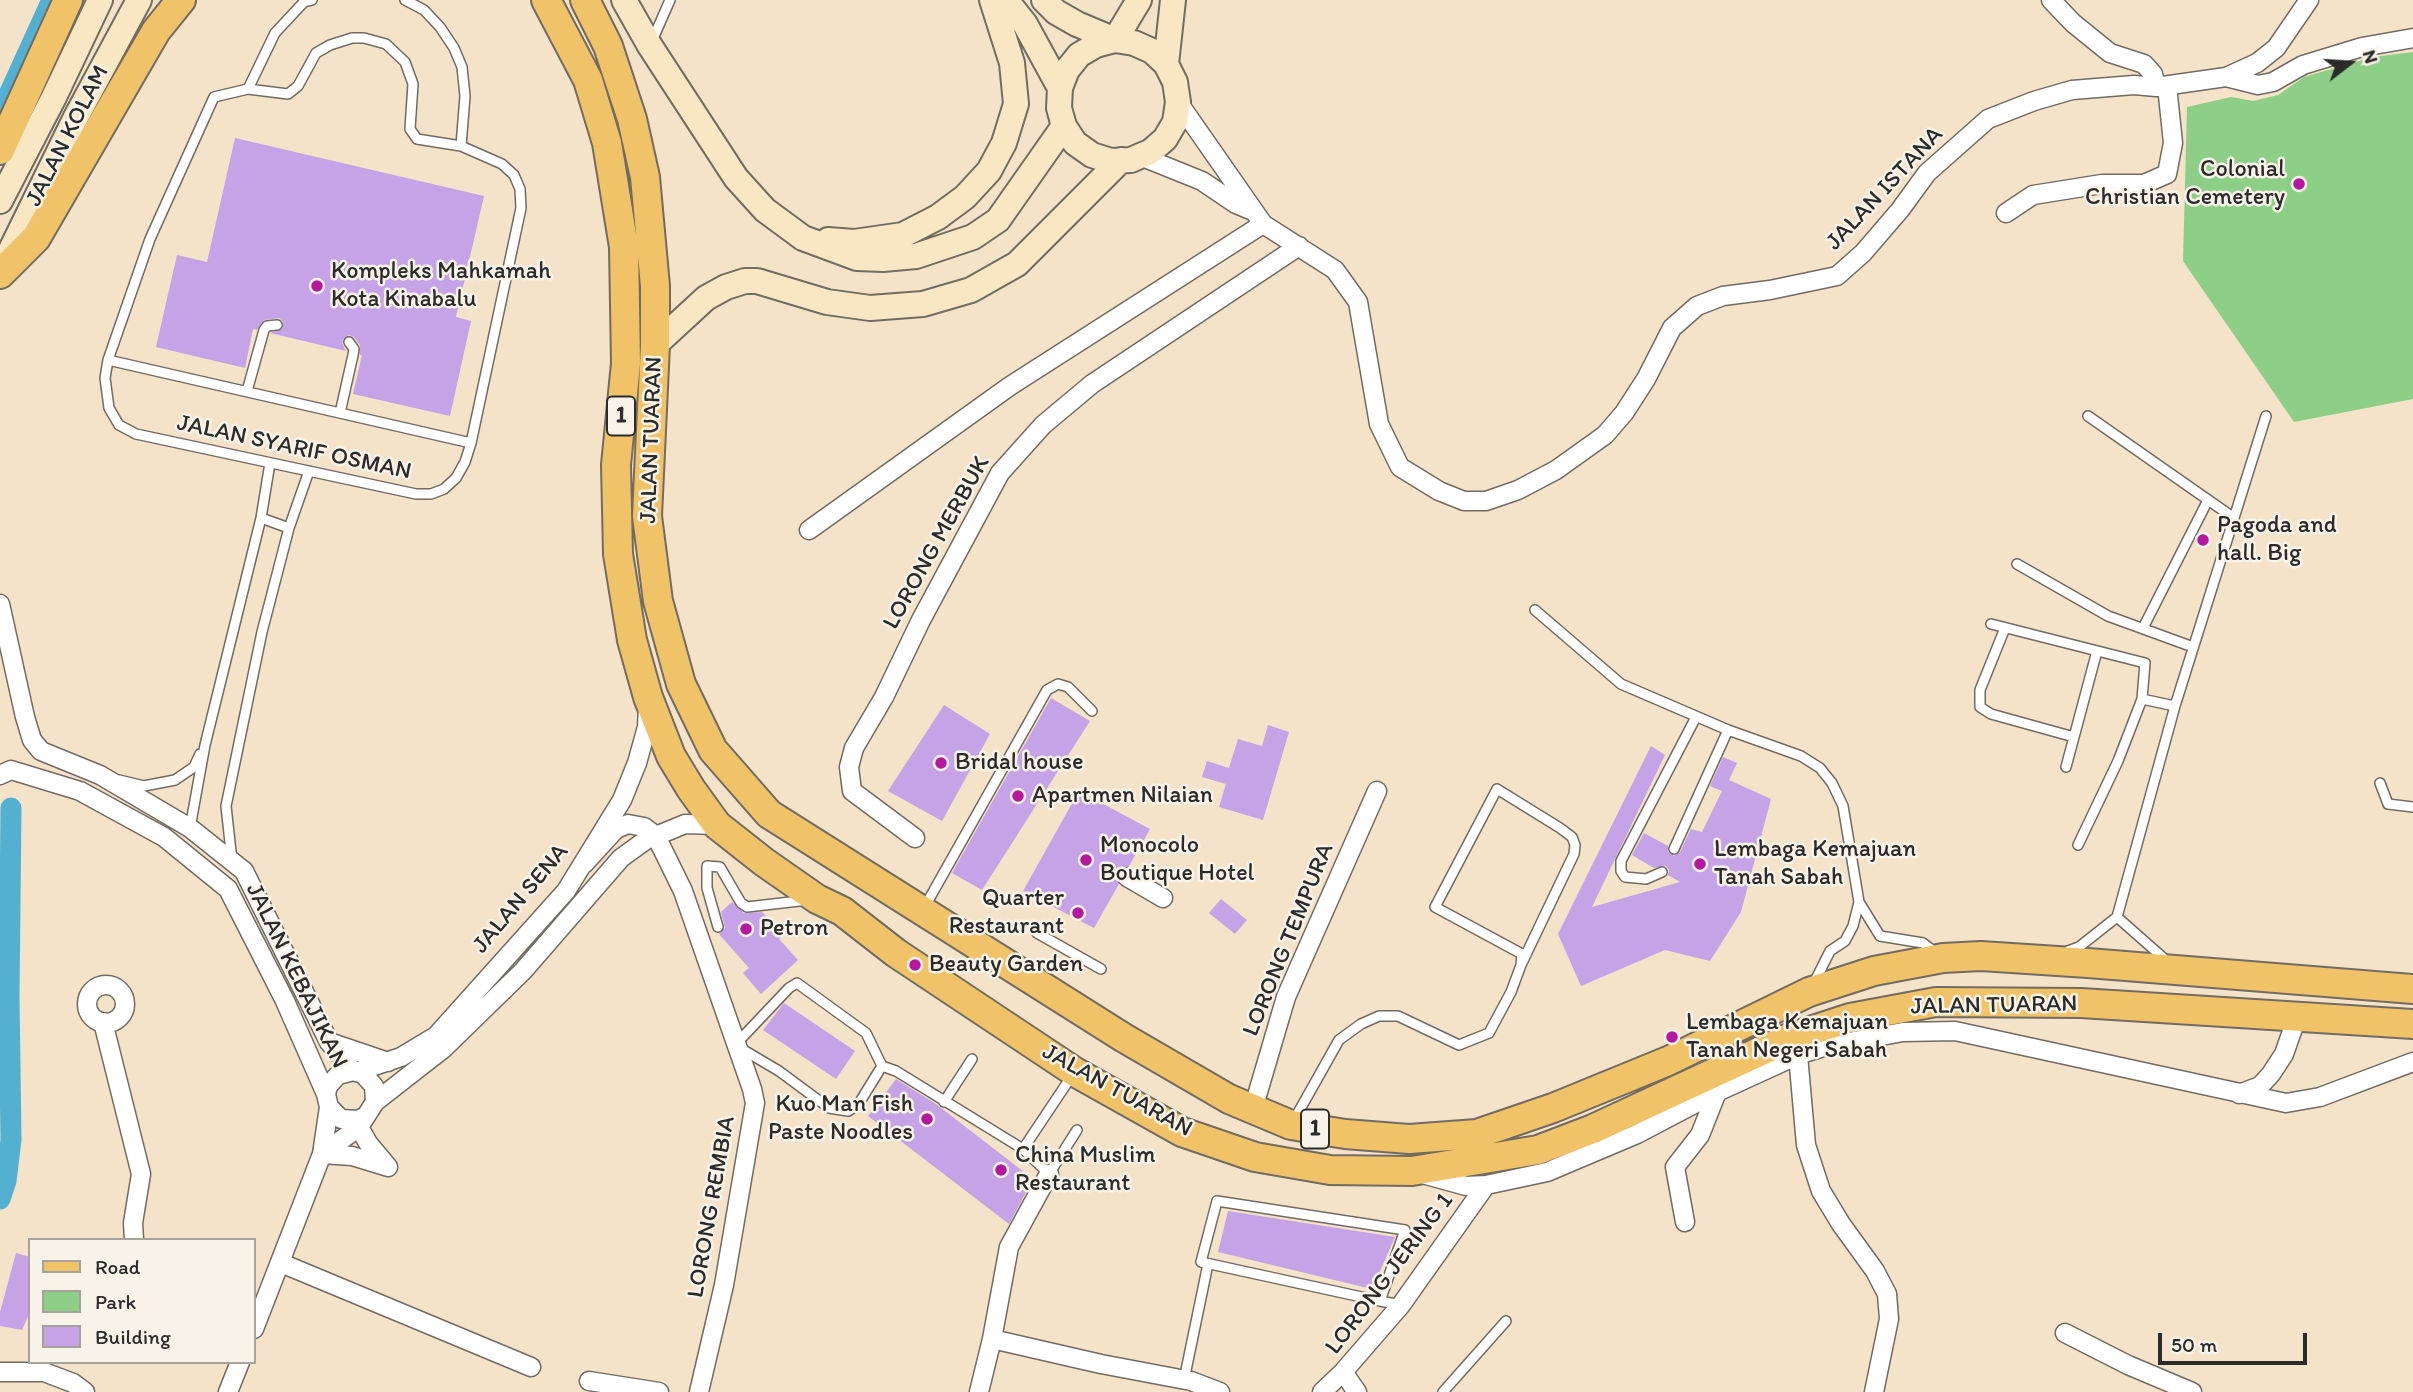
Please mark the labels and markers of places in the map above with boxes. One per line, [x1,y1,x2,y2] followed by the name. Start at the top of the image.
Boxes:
[2085,156,2285,212] place label: Colonial Christian Cemetery
[2291,176,2307,192] marker: Colonial Christian Cemetery
[331,258,551,314] place label: Kompleks Mahkamah Kota Kinabalu
[309,278,325,294] marker: Kompleks Mahkamah Kota Kinabalu
[2217,512,2337,568] place label: Pagoda and hall. Big
[2195,532,2211,548] marker: Pagoda and hall. Big
[955,749,1084,777] place label: Bridal house
[933,755,949,771] marker: Bridal house
[1032,782,1213,810] place label: Apartmen Nilaian
[1010,788,1026,804] marker: Apartmen Nilaian
[1100,832,1254,888] place label: Monocolo Boutique Hotel
[1714,836,1916,892] place label: Lembaga Kemajuan Tanah Sabah
[1078,852,1094,868] marker: Monocolo Boutique Hotel
[1692,856,1708,872] marker: Lembaga Kemajuan Tanah Sabah
[949,885,1064,941] place label: Quarter Restaurant
[1070,905,1086,921] marker: Quarter Restaurant
[760,915,828,943] place label: Petron
[738,921,754,937] marker: Petron
[929,951,1083,979] place label: Beauty Garden
[907,957,923,973] marker: Beauty Garden
[1686,1009,1888,1065] place label: Lembaga Kemajuan Tanah Negeri Sabah
[1664,1029,1680,1045] marker: Lembaga Kemajuan Tanah Negeri Sabah
[768,1091,913,1147] place label: Kuo Man Fish Paste Noodles
[919,1111,935,1127] marker: Kuo Man Fish Paste Noodles
[1015,1142,1155,1198] place label: China Muslim Restaurant
[993,1162,1009,1178] marker: China Muslim Restaurant

